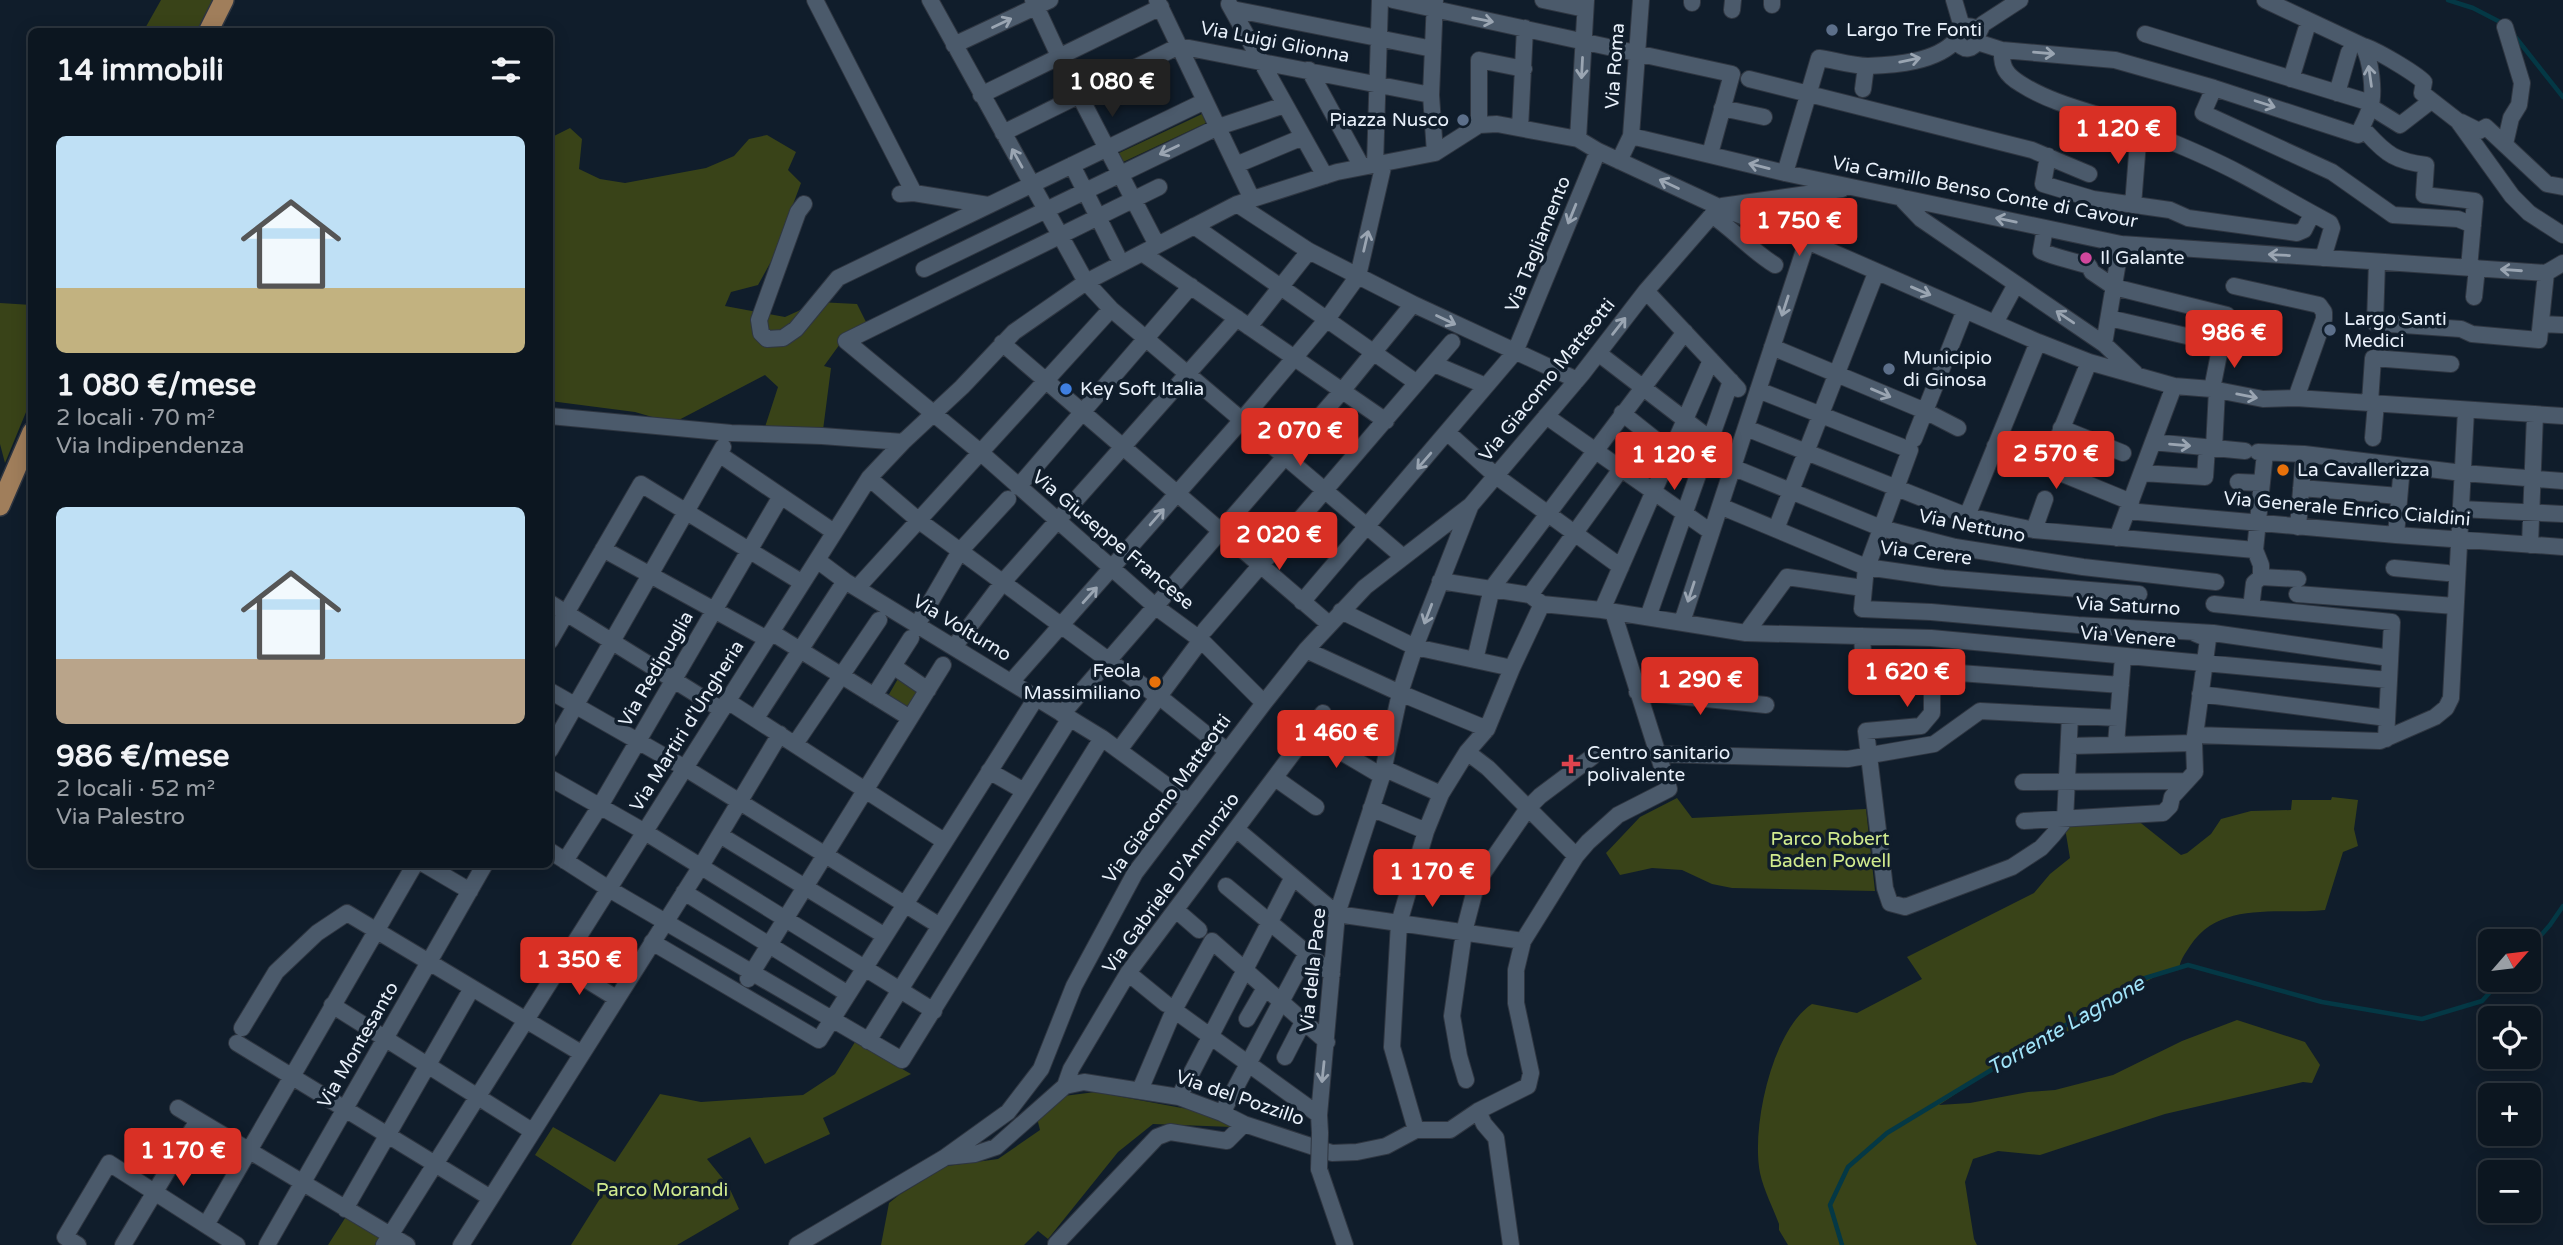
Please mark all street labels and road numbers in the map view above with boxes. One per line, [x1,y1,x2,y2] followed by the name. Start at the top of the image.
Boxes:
[1199,17,1351,67] street label: Via Luigi Glionna
[1601,22,1629,110] street label: Via Roma
[1830,152,2140,233] street label: Via Camillo Benso Conte di Cavour
[1501,173,1575,315] street label: Via Tagliamento
[1474,294,1620,466] street label: Via Giacomo Matteotti
[1027,466,1199,614] street label: Via Giuseppe Francese
[2223,487,2471,531] street label: Via Generale Enrico Cialdini
[1917,505,2027,547] street label: Via Nettuno
[1879,536,1973,570] street label: Via Cerere
[909,590,1015,666] street label: Via Volturno
[2075,592,2181,620] street label: Via Saturno
[614,607,698,731] street label: Via Redipuglia
[2079,622,2177,652] street label: Via Venere
[625,636,749,816] street label: Via Martiri d'Ungheria
[1098,710,1236,888] street label: Via Giacomo Matteotti
[1098,788,1244,978] street label: Via Gabriele D'Annunzio
[1296,907,1330,1033] street label: Via della Pace
[313,978,403,1112] street label: Via Montesanto
[1173,1066,1307,1130] street label: Via del Pozzillo

